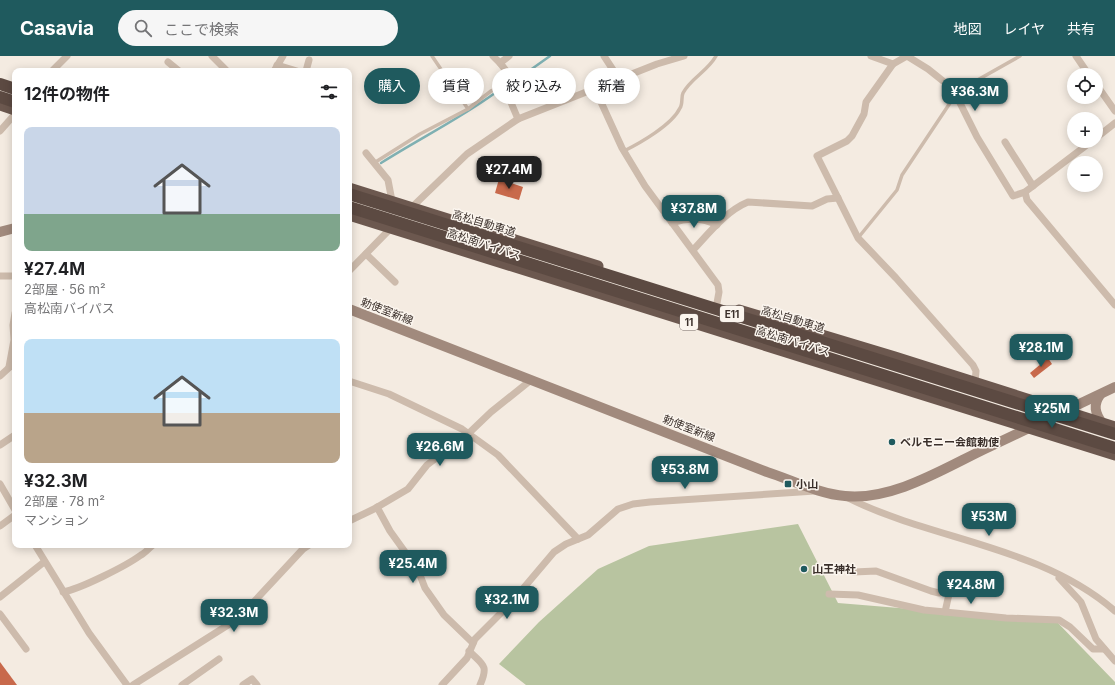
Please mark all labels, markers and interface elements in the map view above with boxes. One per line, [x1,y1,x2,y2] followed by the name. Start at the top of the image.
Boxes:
[118,10,398,46] search box
[20,17,94,40] text: Casavia
[132,17,154,39] icon: search
[164,20,239,39] text: ここで検索
[953,20,981,37] text: 地図
[1003,20,1045,37] text: レイヤ
[1067,20,1095,37] text: 共有
[364,68,420,104] chip: 購入
[428,68,484,104] chip: 賃貸
[492,68,576,104] chip: 絞り込み
[584,68,640,104] chip: 新着
[1067,68,1103,192] map controls
[1067,68,1103,104] button: locate
[942,78,1008,112] pin: ¥36.3M
[318,81,340,103] icon: filters
[951,83,999,99] text: ¥36.3M
[24,84,110,104] text: 12件の物件
[1067,112,1103,148] button: +
[146,153,218,225] icon: home
[476,156,542,190] pin: ¥27.4M
[1067,156,1103,192] button: −
[486,161,532,177] text: ¥27.4M
[661,195,727,229] pin: ¥37.8M
[671,200,717,216] text: ¥37.8M
[450,207,518,239] street label: 高松自動車道
[445,225,523,263] street label: 高松南バイパス
[24,259,85,279] text: ¥27.4M
[24,281,106,297] text: 2部屋 · 56 m²
[359,295,415,327] street label: 勅使室新線
[24,300,115,316] text: 高松南バイパス
[759,303,827,335] street label: 高松自動車道
[720,306,744,322] road number: E11
[680,314,698,330] road number: 11
[754,323,832,359] street label: 高松南バイパス
[1008,334,1074,368] pin: ¥28.1M
[1019,339,1063,355] text: ¥28.1M
[146,365,218,437] icon: home
[1028,395,1076,429] pin: ¥25M
[1034,400,1070,416] text: ¥25M
[661,412,717,444] street label: 勅使室新線
[407,433,473,467] pin: ¥26.6M
[900,435,1000,449] place label: ベルモニー会館勅使
[887,437,897,447] marker: ベルモニー会館勅使
[416,438,464,454] text: ¥26.6M
[652,456,718,490] pin: ¥53.8M
[661,461,709,477] text: ¥53.8M
[24,471,87,491] text: ¥32.3M
[796,477,818,491] place label: 小山
[783,479,793,489] marker: 小山
[24,493,105,509] text: 2部屋 · 78 m²
[965,503,1013,537] pin: ¥53M
[971,508,1007,524] text: ¥53M
[24,512,89,528] text: マンション
[380,550,446,584] pin: ¥25.4M
[389,555,437,571] text: ¥25.4M
[812,562,856,576] place label: 山王神社
[799,564,809,574] marker: 山王神社
[938,571,1004,605] pin: ¥24.8M
[947,576,995,592] text: ¥24.8M
[474,586,540,620] pin: ¥32.1M
[485,591,529,607] text: ¥32.1M
[201,599,267,633] pin: ¥32.3M
[210,604,258,620] text: ¥32.3M

